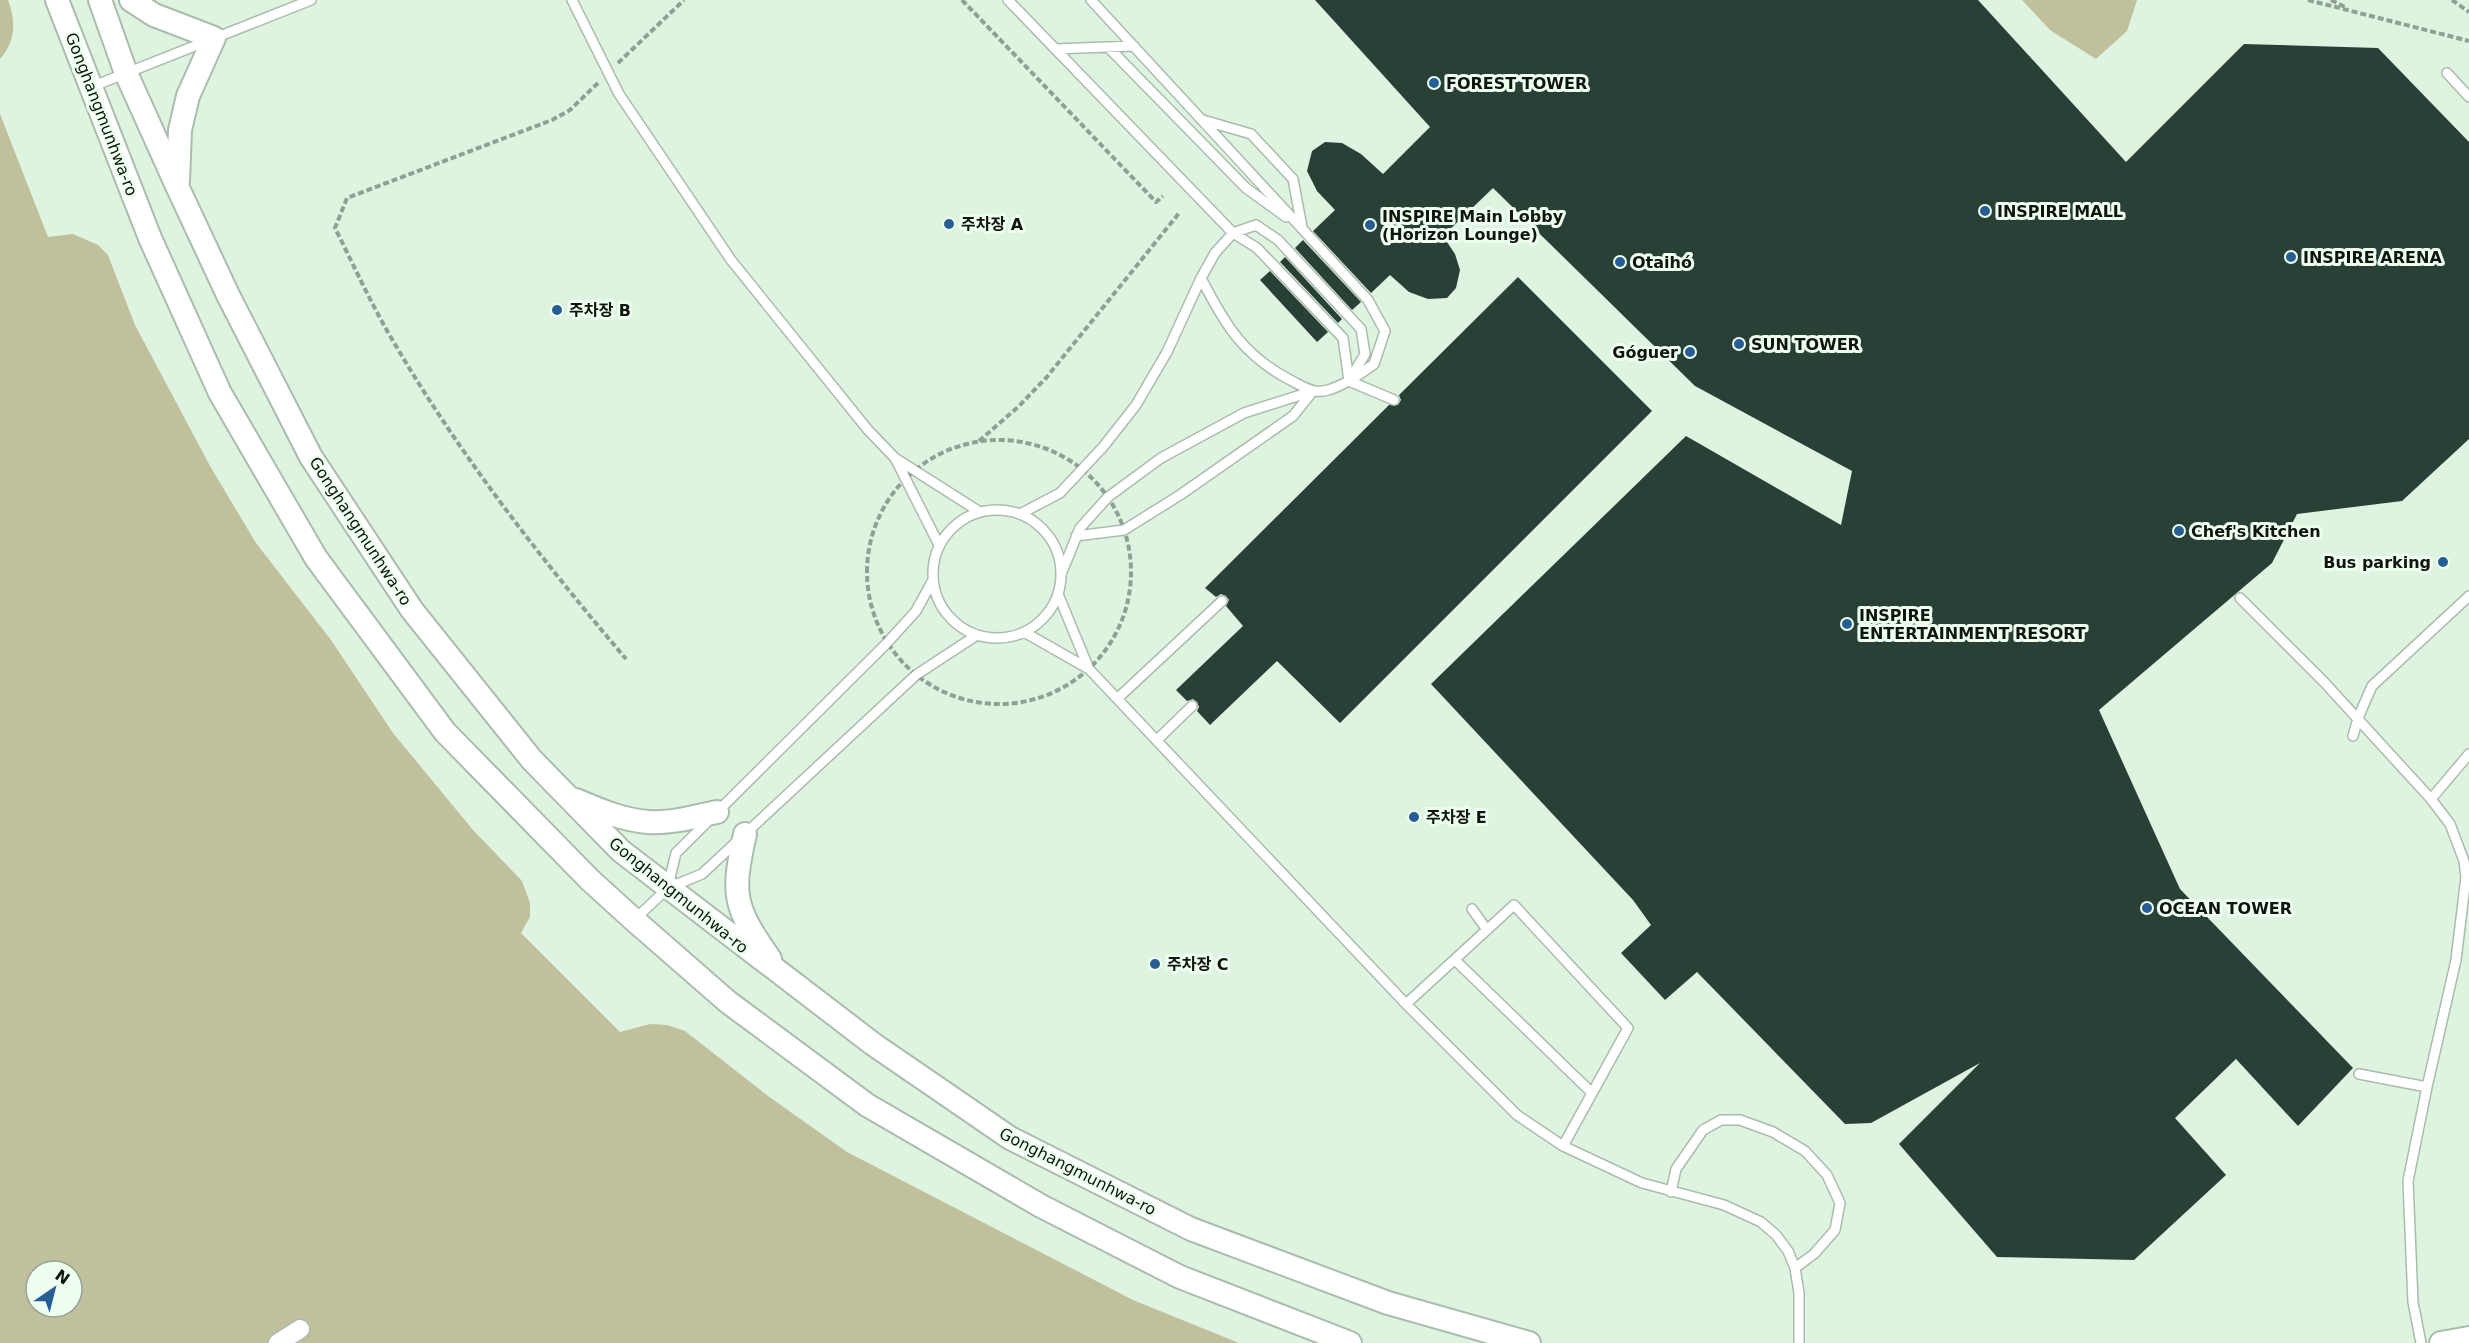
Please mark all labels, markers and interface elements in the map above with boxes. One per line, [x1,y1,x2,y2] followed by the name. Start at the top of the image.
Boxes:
[62,30,141,199] street label: Gonghangmunhwa-ro
[1446,74,1587,93] place label: FOREST TOWER
[1427,76,1441,90] marker: FOREST TOWER
[1997,202,2123,221] place label: INSPIRE MALL
[1978,204,1992,218] marker: INSPIRE MALL
[1382,207,1564,244] place label: INSPIRE Main Lobby (Horizon Lounge)
[961,215,1024,234] place label: 주차장 A
[942,217,956,231] marker: 주차장 A
[1363,218,1377,232] marker: INSPIRE Main Lobby (Horizon Lounge)
[2303,248,2442,267] place label: INSPIRE ARENA
[2284,250,2298,264] marker: INSPIRE ARENA
[1632,253,1692,272] place label: Otaihó
[1613,255,1627,269] marker: Otaihó
[569,301,631,320] place label: 주차장 B
[550,303,564,317] marker: 주차장 B
[1751,335,1860,354] place label: SUN TOWER
[1732,337,1746,351] marker: SUN TOWER
[1612,343,1678,362] place label: Góguer
[1683,345,1697,359] marker: Góguer
[305,453,416,609] street label: Gonghangmunhwa-ro
[2191,522,2321,541] place label: Chef's Kitchen
[2172,524,2186,538] marker: Chef's Kitchen
[2323,553,2431,572] place label: Bus parking
[2436,555,2450,569] marker: Bus parking
[1859,606,2086,643] place label: INSPIRE ENTERTAINMENT RESORT
[1840,617,1854,631] marker: INSPIRE ENTERTAINMENT RESORT
[1426,808,1487,827] place label: 주차장 E
[1407,810,1421,824] marker: 주차장 E
[605,833,752,957] street label: Gonghangmunhwa-ro
[2159,899,2292,918] place label: OCEAN TOWER
[2140,901,2154,915] marker: OCEAN TOWER
[1167,955,1228,974] place label: 주차장 C
[1148,957,1162,971] marker: 주차장 C
[996,1124,1159,1219] street label: Gonghangmunhwa-ro
[24,1259,84,1319] north arrow
[51,1266,73,1289] text: N

